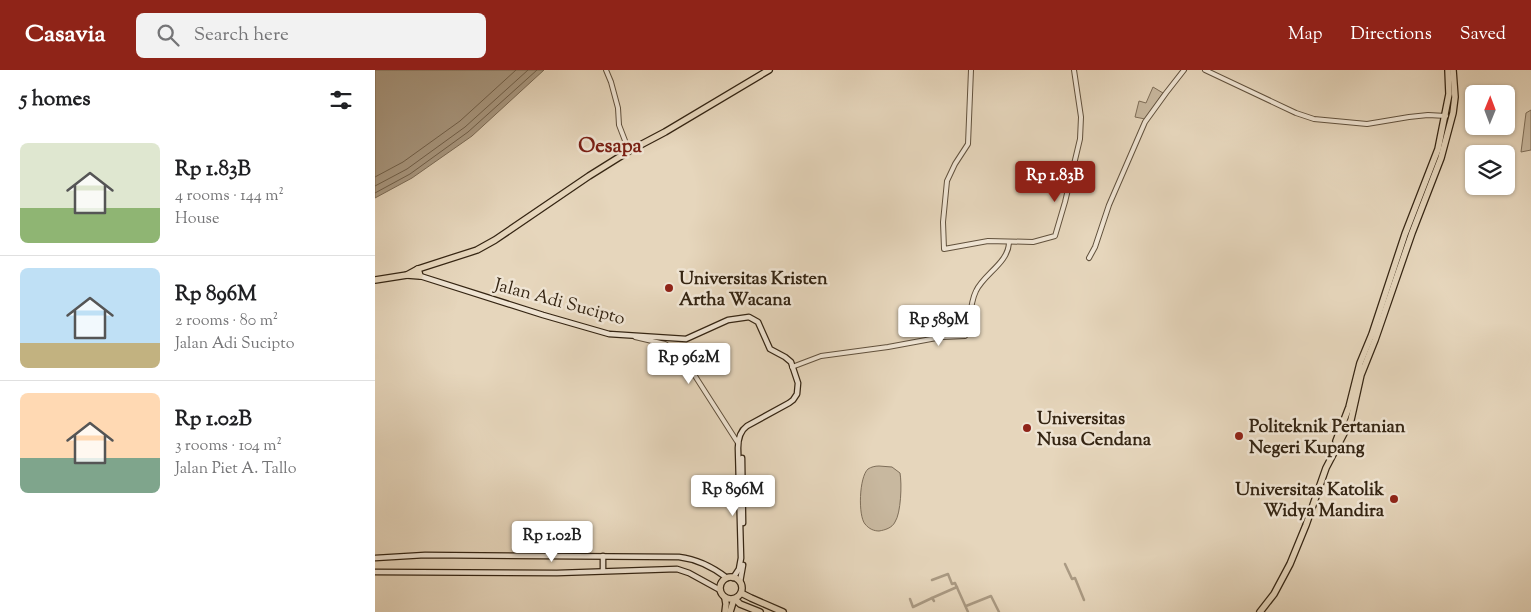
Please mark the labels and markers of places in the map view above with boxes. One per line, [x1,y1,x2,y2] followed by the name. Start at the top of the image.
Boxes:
[1003,160,1107,203] pin: Rp 1.83B
[679,267,828,314] place label: Universitas Kristen Artha Wacana
[663,282,675,294] marker: Universitas Kristen Artha Wacana
[893,304,985,347] pin: Rp 589M
[643,342,735,385] pin: Rp 962M
[1037,407,1152,454] place label: Universitas Nusa Cendana
[1249,415,1406,462] place label: Politeknik Pertanian Negeri Kupang
[1021,422,1033,434] marker: Universitas Nusa Cendana
[1233,430,1245,442] marker: Politeknik Pertanian Negeri Kupang
[687,474,779,517] pin: Rp 896M
[1235,478,1385,525] place label: Universitas Katolik Widya Mandira
[1388,493,1400,505] marker: Universitas Katolik Widya Mandira
[500,520,604,563] pin: Rp 1.02B

